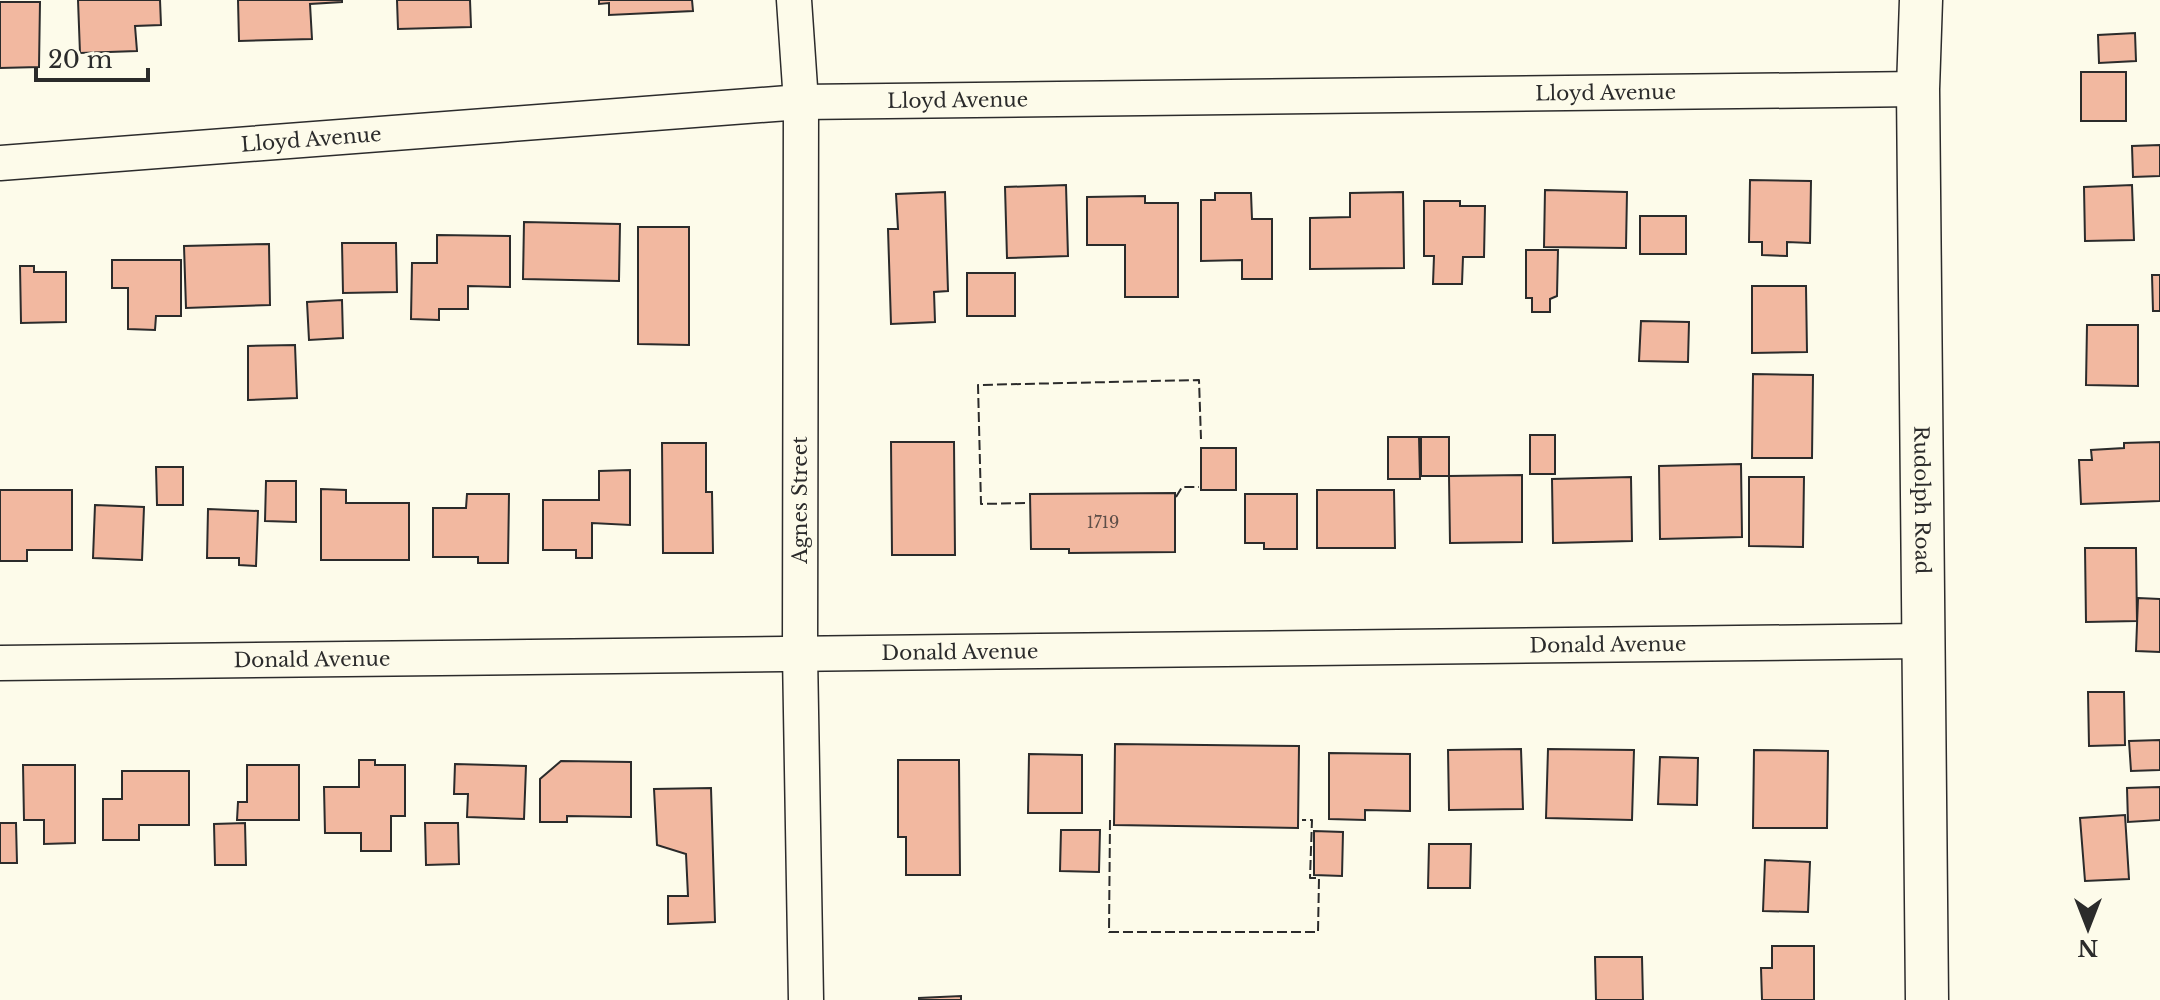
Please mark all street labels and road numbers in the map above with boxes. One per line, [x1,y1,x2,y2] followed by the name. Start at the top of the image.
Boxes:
[1535,80,1676,105] street label: Lloyd Avenue
[887,87,1028,113] street label: Lloyd Avenue
[240,122,382,157] street label: Lloyd Avenue
[1909,426,1935,574] street label: Rudolph Road
[788,436,812,565] street label: Agnes Street
[1529,632,1686,657] street label: Donald Avenue
[881,639,1038,665] street label: Donald Avenue
[233,647,391,672] street label: Donald Avenue

